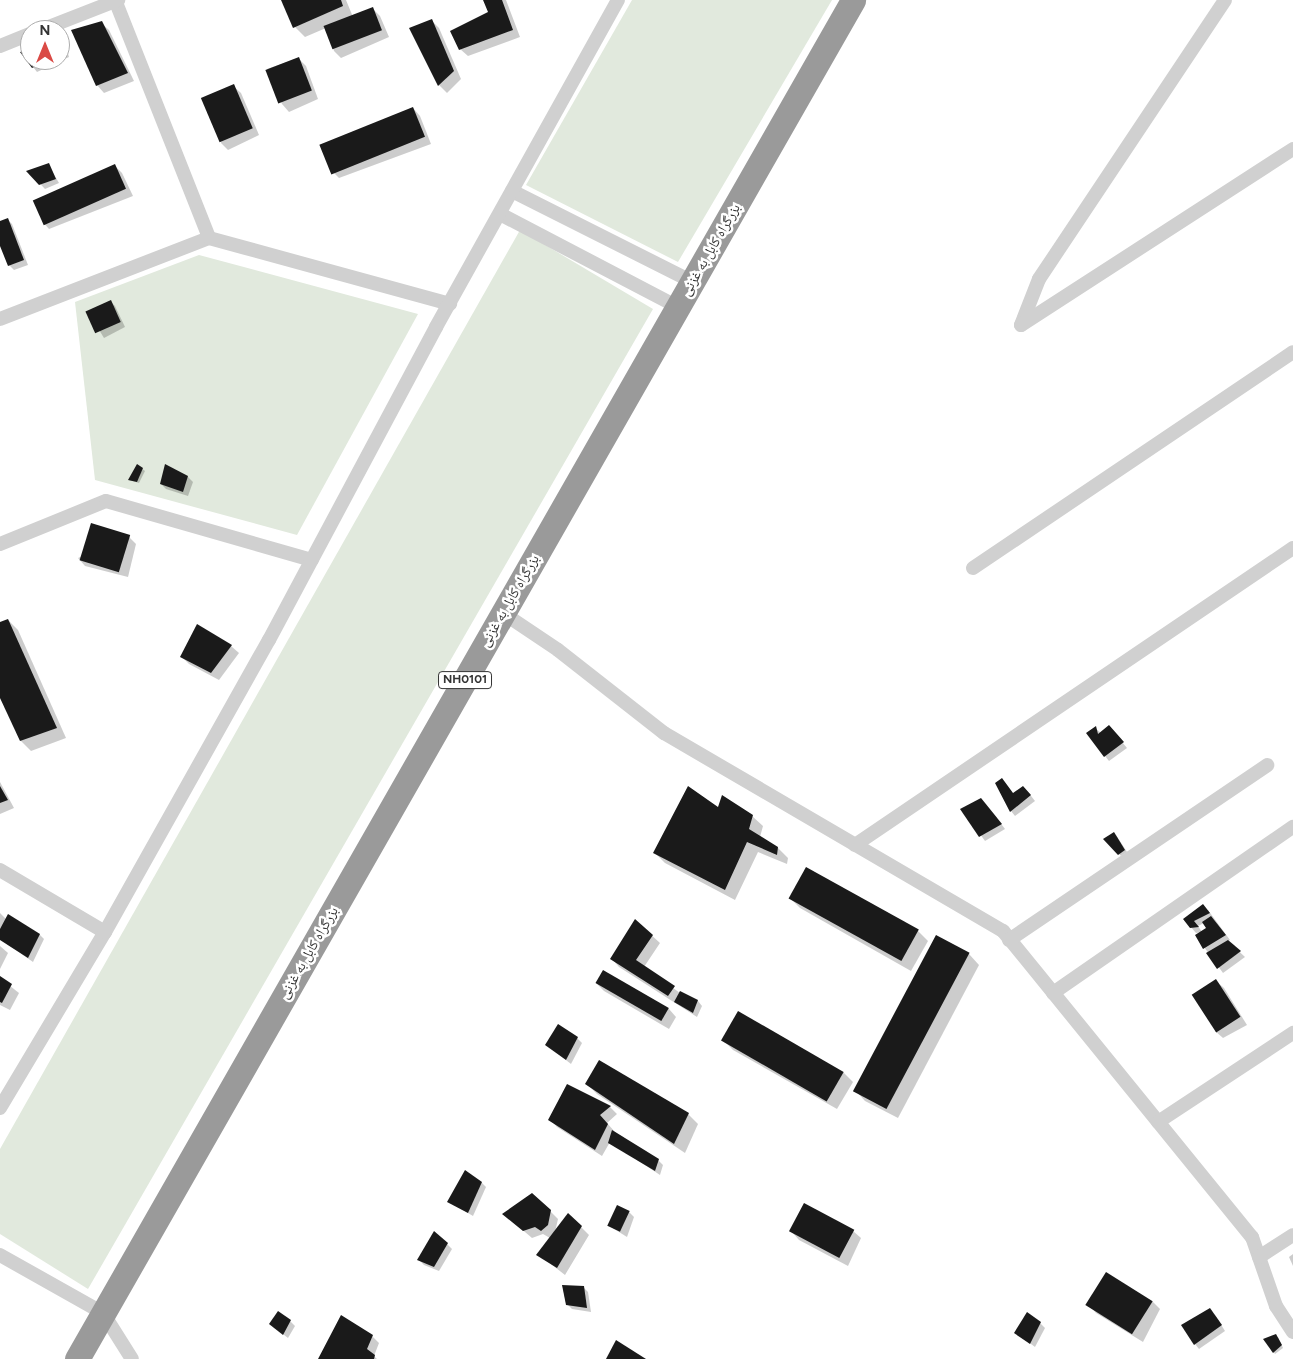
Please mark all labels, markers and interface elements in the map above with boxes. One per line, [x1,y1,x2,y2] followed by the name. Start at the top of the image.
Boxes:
[20,20,70,70] north arrow
[40,22,50,39] text: N
[678,201,744,299] street label: بزرگراه کابل به غزنی
[477,552,543,650] street label: بزرگراه کابل به غزنی
[438,670,492,690] road number: NH0101
[276,904,342,1002] street label: بزرگراه کابل به غزنی

